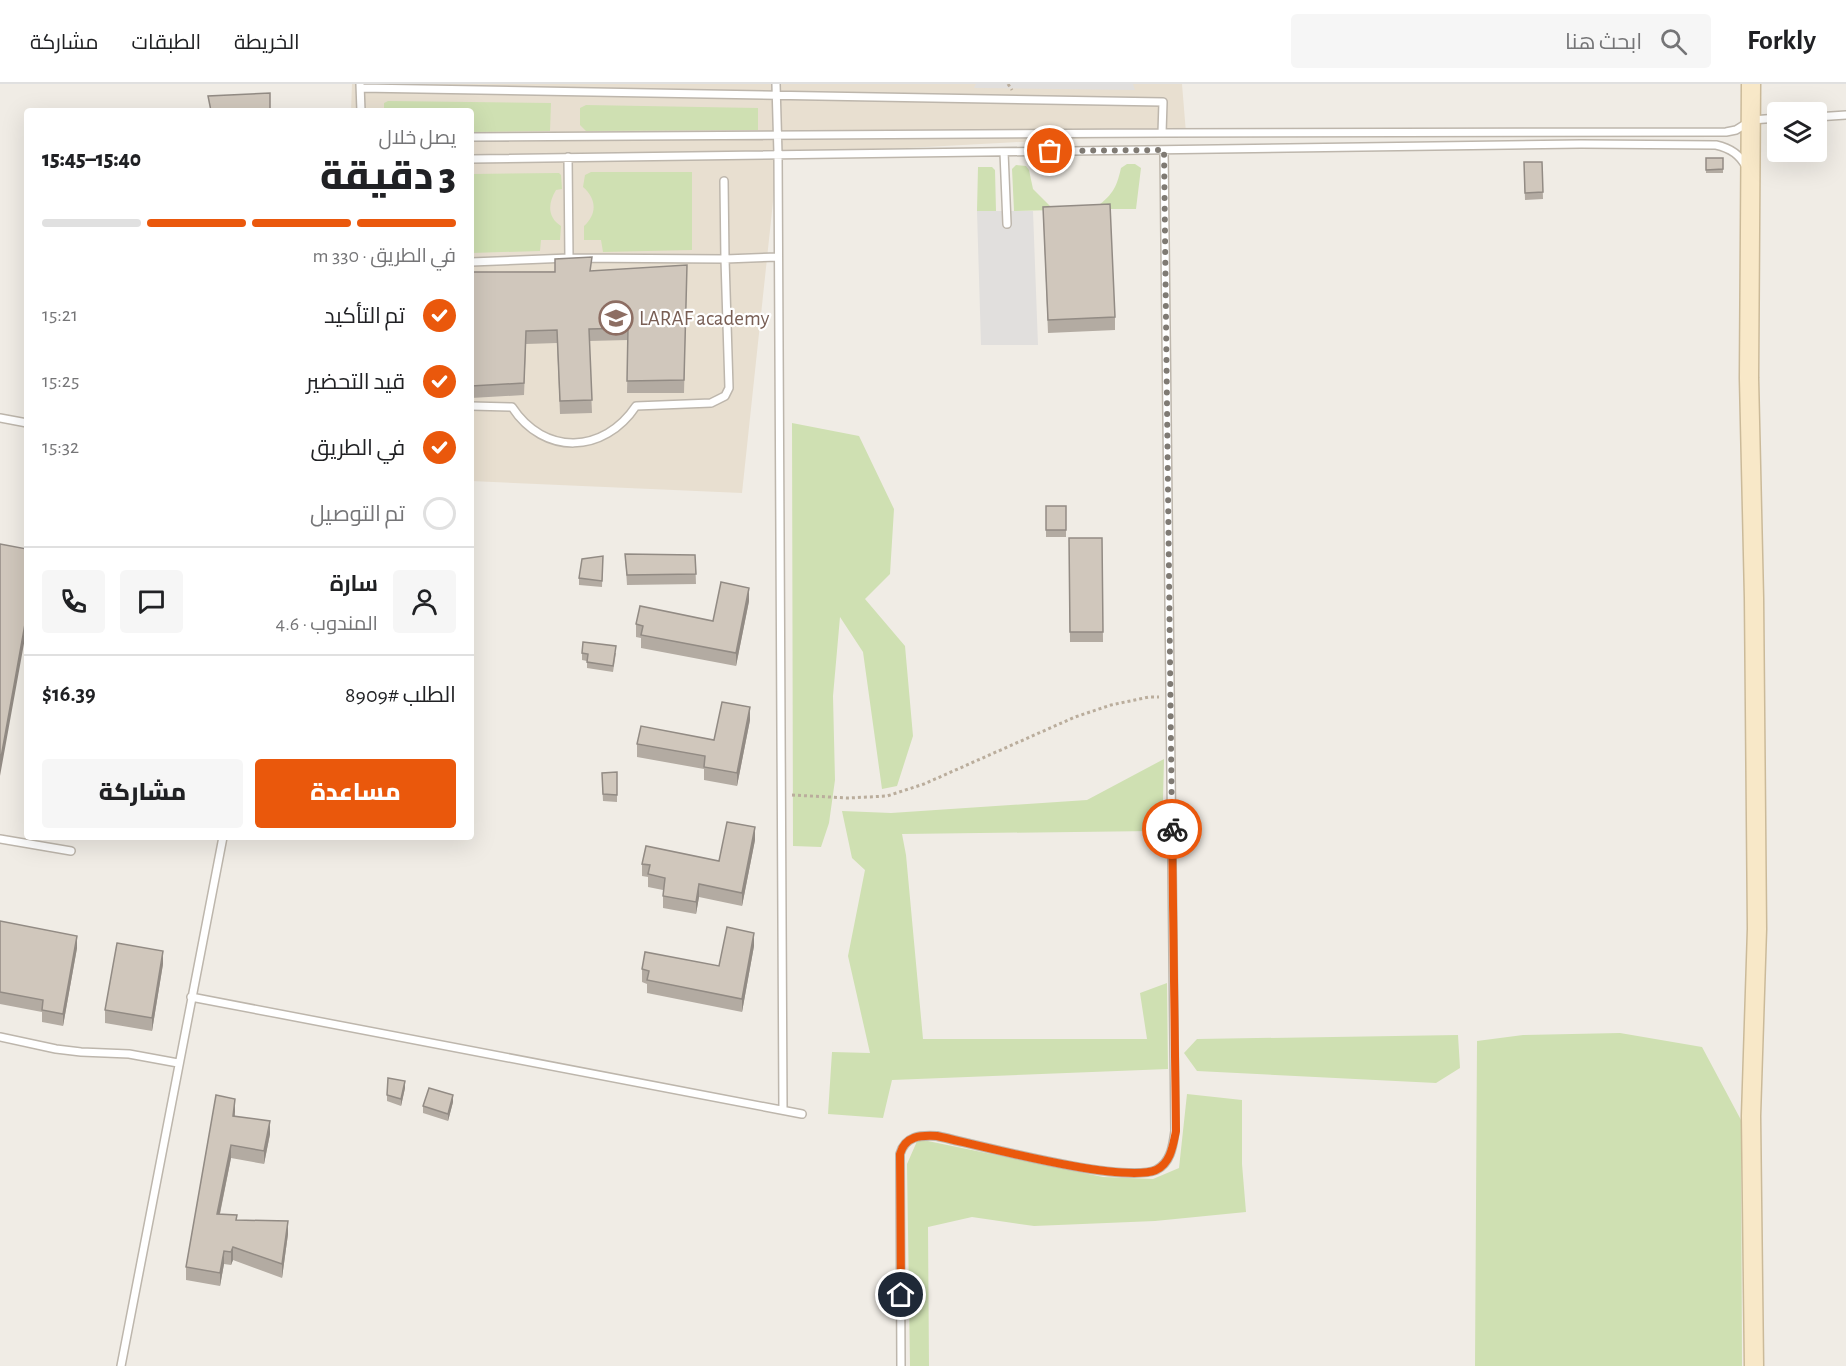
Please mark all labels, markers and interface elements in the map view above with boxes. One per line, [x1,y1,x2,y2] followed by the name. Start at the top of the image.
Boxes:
[1291,14,1711,68] search box
[1657,25,1690,58] icon: search
[1747,27,1816,55] text: Forkly
[1565,31,1642,53] text: ابحث هنا
[30,32,99,53] text: مشاركة
[132,32,201,53] text: الطبقات
[234,32,300,53] text: الخريطة
[1767,102,1827,162] map controls
[1767,102,1827,162] button: layers
[1024,125,1075,176] pin
[378,128,456,148] text: يصل خلال
[1033,134,1066,167] icon: bag
[42,148,141,170] text: 15:40–15:45
[320,158,456,197] text: 3 دقيقة
[313,246,456,266] text: في الطريق · 330 m
[423,299,456,332] icon: check
[598,300,634,336] school or university icon: LARAF academy
[42,305,78,325] text: 15:21
[324,305,405,327] text: تم التأكيد
[639,308,769,329] place label: LARAF academy
[423,365,456,398] icon: check
[42,371,79,391] text: 15:25
[306,371,405,393] text: قيد التحضير
[423,431,456,464] icon: check
[42,437,79,457] text: 15:32
[311,437,405,459] text: في الطريق
[310,503,405,525] text: تم التوصيل
[42,570,105,633] button: phone
[120,570,183,633] button: chat
[393,570,456,633] button: person
[330,573,378,595] text: سارة
[276,614,378,634] text: المندوب · 4.6
[42,683,96,705] text: $16.39
[345,684,456,706] text: الطلب #8909
[42,759,243,828] button: مشاركة
[255,759,456,828] button: مساعدة
[1142,799,1202,859] courier
[1156,813,1189,846] icon: bike
[875,1269,926,1320] pin
[884,1278,917,1311] icon: home

